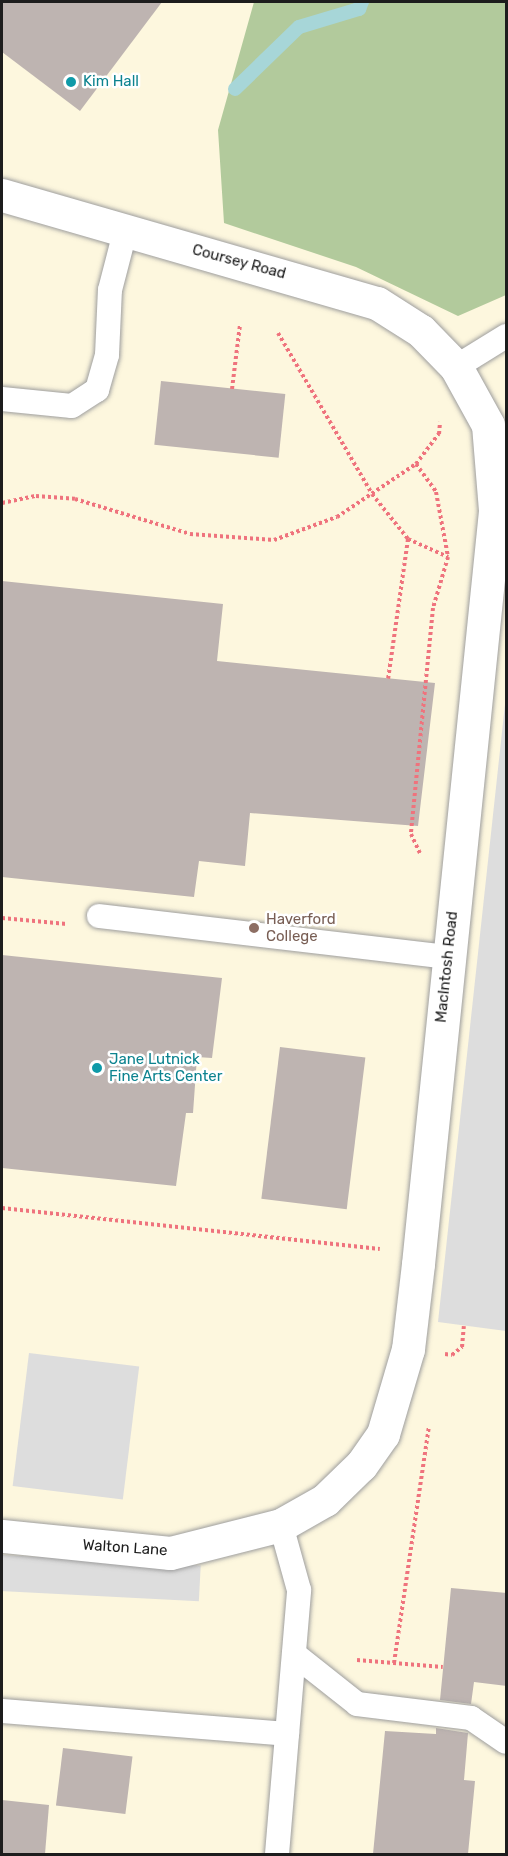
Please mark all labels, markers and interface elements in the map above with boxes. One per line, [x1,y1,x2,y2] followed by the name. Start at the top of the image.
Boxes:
[83,73,139,91] place label: Kim Hall
[64,75,78,89] marker: Kim Hall
[190,241,288,283] street label: Coursey Road
[266,910,336,945] place label: Haverford College
[432,910,462,1024] street label: MacIntosh Road
[247,921,261,935] marker: Haverford College
[109,1050,223,1085] place label: Jane Lutnick Fine Arts Center
[90,1061,104,1075] marker: Jane Lutnick Fine Arts Center
[82,1536,168,1560] street label: Walton Lane

